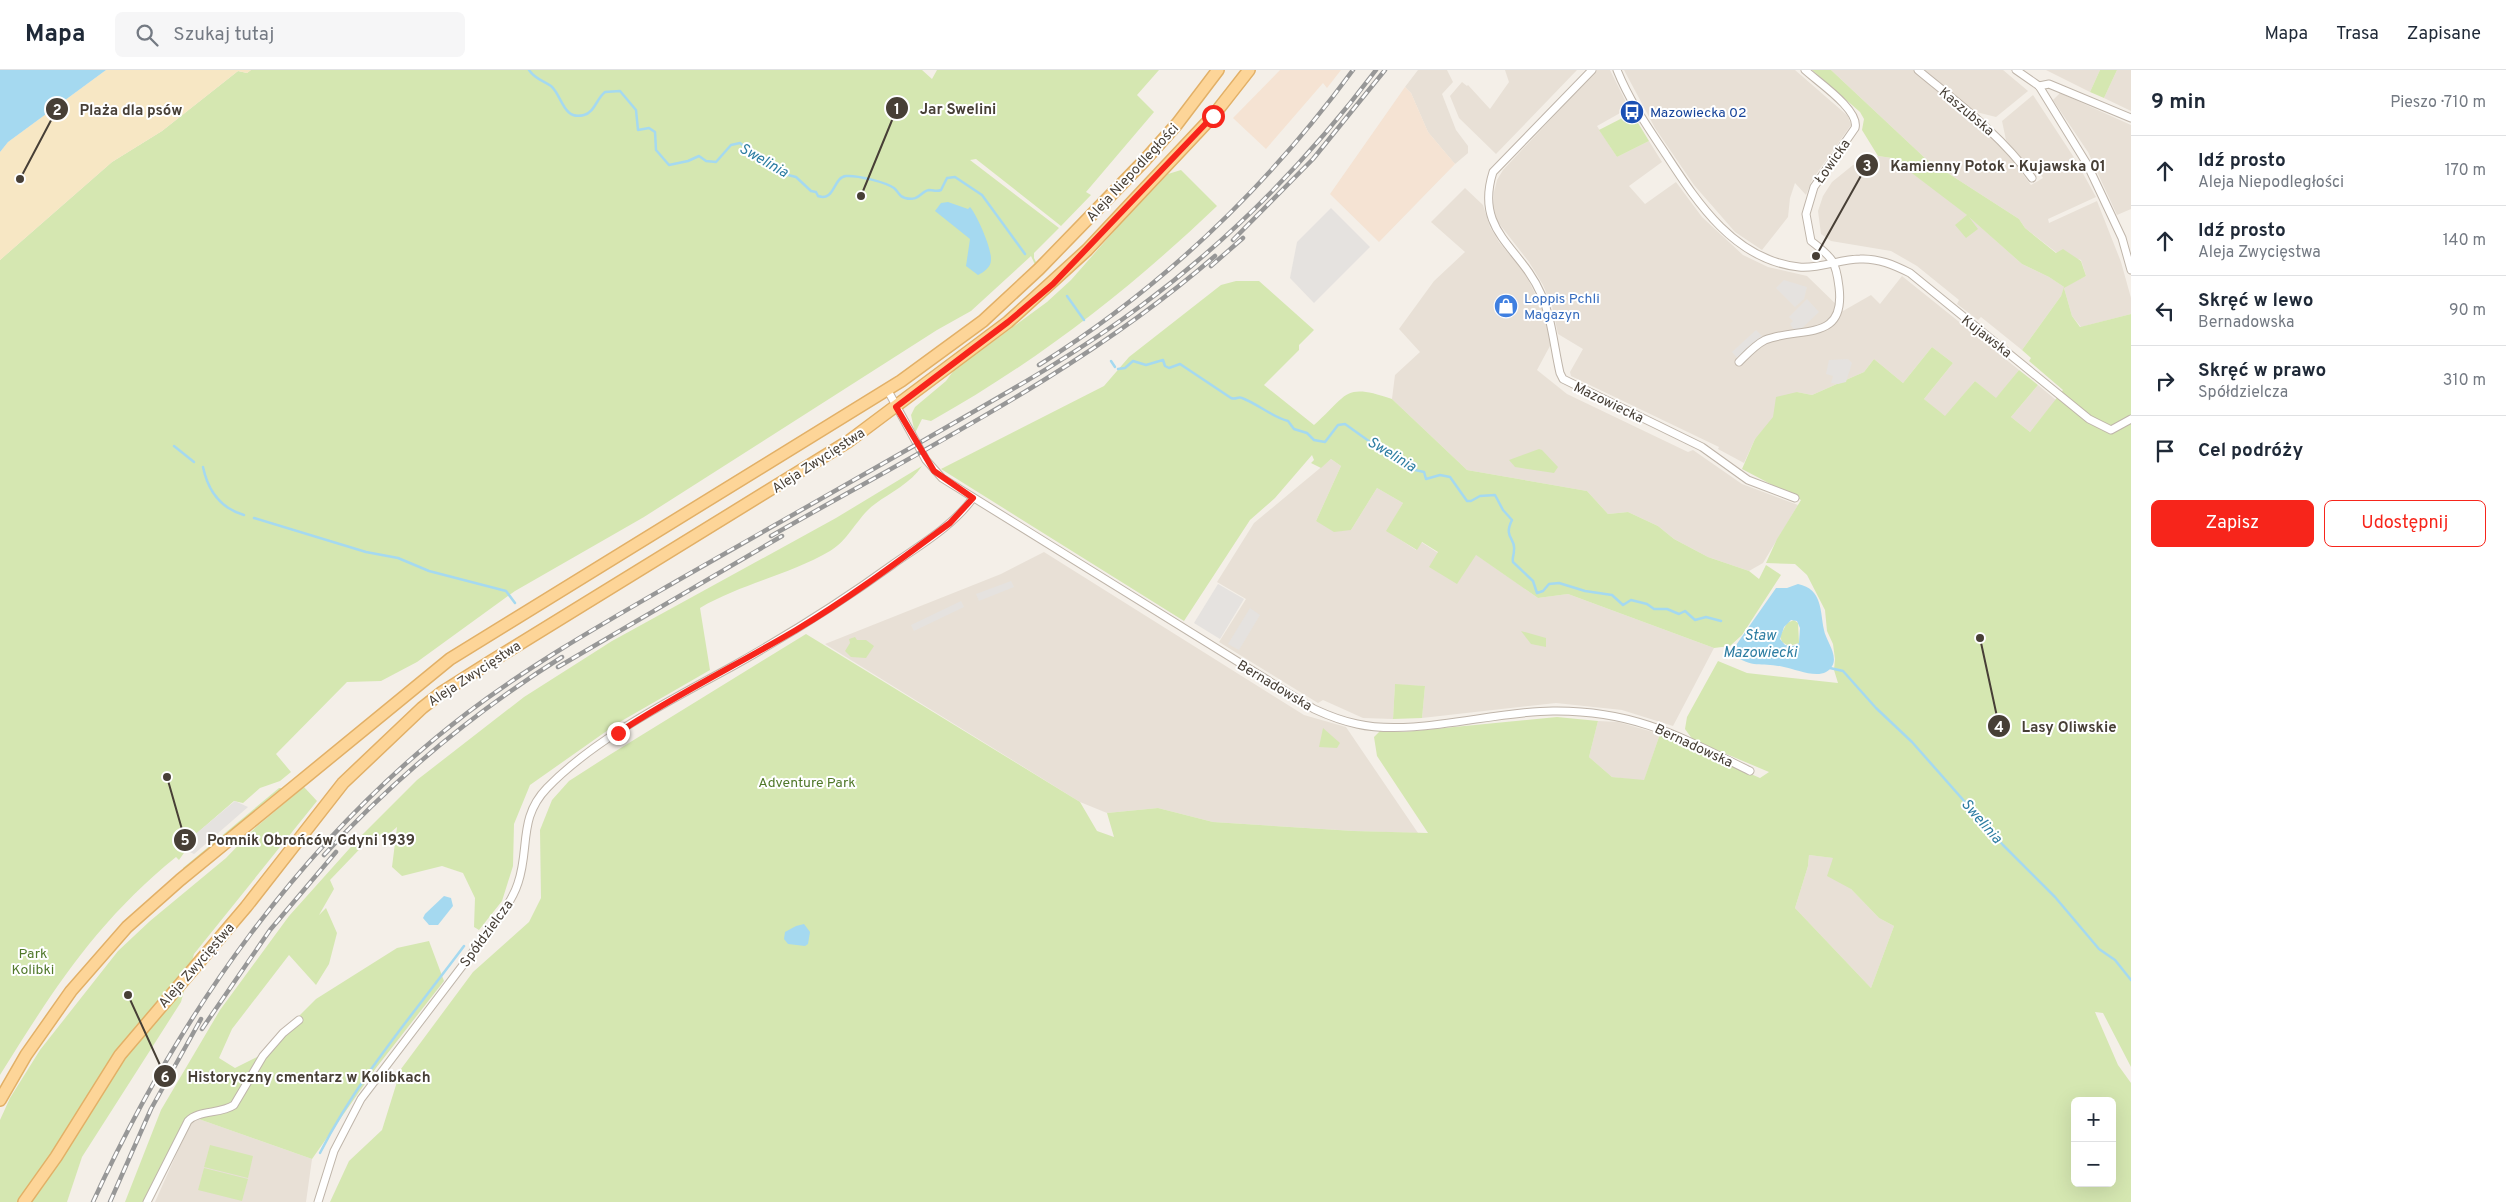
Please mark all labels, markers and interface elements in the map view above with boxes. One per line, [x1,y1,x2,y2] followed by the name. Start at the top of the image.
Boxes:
[115,12,465,57] search box
[25,20,85,50] text: Mapa
[133,21,161,49] icon: search
[173,23,274,47] text: Szukaj tutaj
[2265,23,2308,46] text: Mapa
[2336,23,2379,46] text: Trasa
[2407,23,2481,46] text: Zapisane
[1935,84,1997,140] street label: Kaszubska
[2151,89,2206,116] text: 9 min
[885,93,1007,123] callout: Jar Swelini
[2390,93,2486,113] text: Pieszo · 710 m
[45,94,193,124] callout: Plaża dla psów
[1619,99,1645,125] bus stop icon: Mazowiecka 02
[894,101,900,120] text: 1
[920,101,996,120] text: Jar Swelini
[52,102,62,121] text: 2
[79,102,183,121] text: Plaża dla psów
[1202,105,1225,128] route start
[1650,105,1746,122] place label: Mazowiecka 02
[1083,120,1183,226] street label: Aleja Niepodległości
[1812,136,1855,187] street label: Łowicka
[735,140,791,183] water label: Swelinia
[2198,149,2286,173] text: Idź prosto
[1855,150,2115,180] callout: Kamienny Potok - Kujawska 01
[2151,157,2179,185] icon: ahead
[1863,158,1872,177] text: 3
[1890,158,2106,177] text: Kamienny Potok - Kujawska 01
[2445,161,2486,181] text: 170 m
[2198,173,2344,193] text: Aleja Niepodległości
[2198,219,2286,243] text: Idź prosto
[2151,227,2179,255] icon: ahead
[2443,231,2486,251] text: 140 m
[2198,243,2321,263] text: Aleja Zwycięstwa
[2198,289,2313,313] text: Skręć w lewo
[1524,291,1600,324] place label: Loppis Pchli Magazyn
[1493,293,1519,319] shop icon: Loppis Pchli Magazyn
[2151,297,2179,325] icon: left
[2449,301,2486,321] text: 90 m
[1957,312,2015,362] street label: Kujawska
[2198,313,2294,333] text: Bernadowska
[2198,359,2326,383] text: Skręć w prawo
[2151,367,2179,395] icon: right
[2443,371,2486,391] text: 310 m
[1571,379,1646,428] street label: Mazowiecka
[2198,383,2288,403] text: Spółdzielcza
[769,425,868,498] street label: Aleja Zwycięstwa
[1363,433,1419,477] water label: Swelinia
[2151,437,2179,465] icon: arrive
[2198,439,2303,463] text: Cel podróży
[2151,500,2314,547] button: Zapisz
[2324,500,2486,547] button: Udostępnij
[1723,627,1798,663] water label: Staw Mazowiecki
[425,638,524,711] street label: Aleja Zwycięstwa
[1234,657,1315,715] street label: Bernadowska
[1986,711,2126,741] callout: Lasy Oliwskie
[1994,719,2004,738] text: 4
[2021,719,2117,738] text: Lasy Oliwskie
[1652,721,1735,772] street label: Bernadowska
[607,722,630,745] route end
[758,775,856,792] park label: Adventure Park
[1956,796,2006,849] water label: Swelinia
[172,825,426,855] callout: Pomnik Obrońców Gdyni 1939
[180,832,190,851] text: 5
[207,832,415,851] text: Pomnik Obrońców Gdyni 1939
[457,897,517,971] street label: Spółdzielcza
[156,920,239,1012] street label: Aleja Zwycięstwa
[12,946,54,979] park label: Park Kolibki
[153,1061,441,1091] callout: Historyczny cmentarz w Kolibkach
[160,1069,170,1088] text: 6
[187,1069,431,1088] text: Historyczny cmentarz w Kolibkach
[2071,1097,2116,1187] map controls
[2071,1097,2116,1142] button: +
[2071,1142,2116,1187] button: −

